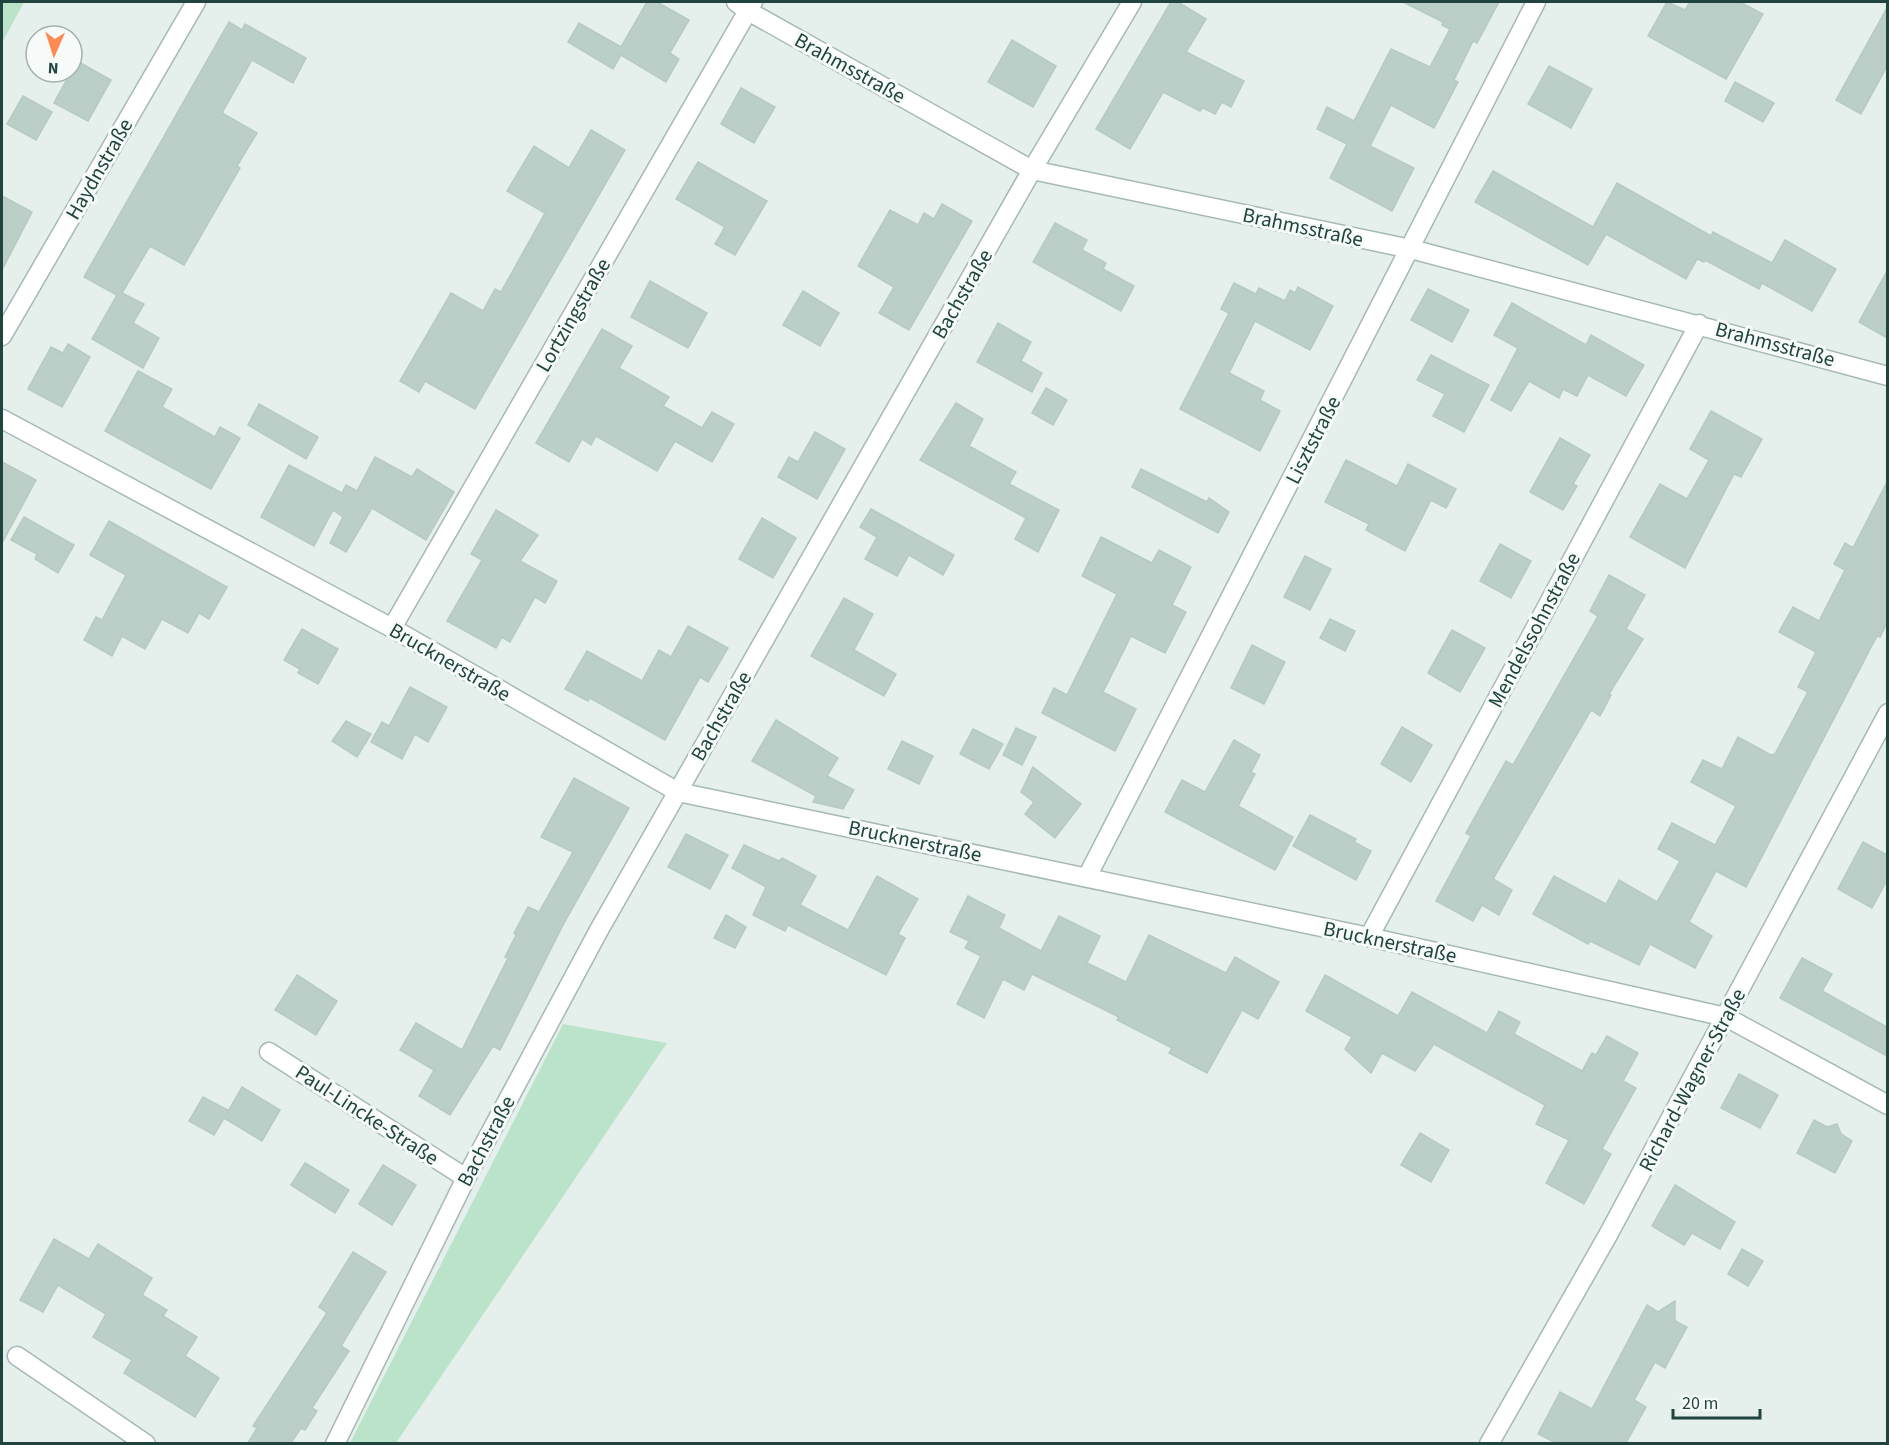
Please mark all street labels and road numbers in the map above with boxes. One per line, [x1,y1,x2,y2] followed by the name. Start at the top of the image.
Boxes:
[789,25,911,111] street label: Brahmsstraße
[58,113,140,225] street label: Haydnstraße
[1240,200,1366,254] street label: Brahmsstraße
[924,244,1000,344] street label: Bachstraße
[528,252,618,378] street label: Lortzingstraße
[1712,314,1838,374] street label: Brahmsstraße
[1278,391,1348,489] street label: Lisztstraße
[1480,547,1588,713] street label: Mendelssohnstraße
[384,615,516,709] street label: Brucknerstraße
[683,666,759,766] street label: Bachstraße
[846,812,984,870] street label: Brucknerstraße
[1321,913,1459,971] street label: Brucknerstraße
[1631,983,1753,1177] street label: Richard-Wagner-Straße
[289,1057,445,1173] street label: Paul-Lincke-Straße
[449,1090,523,1192] street label: Bachstraße

